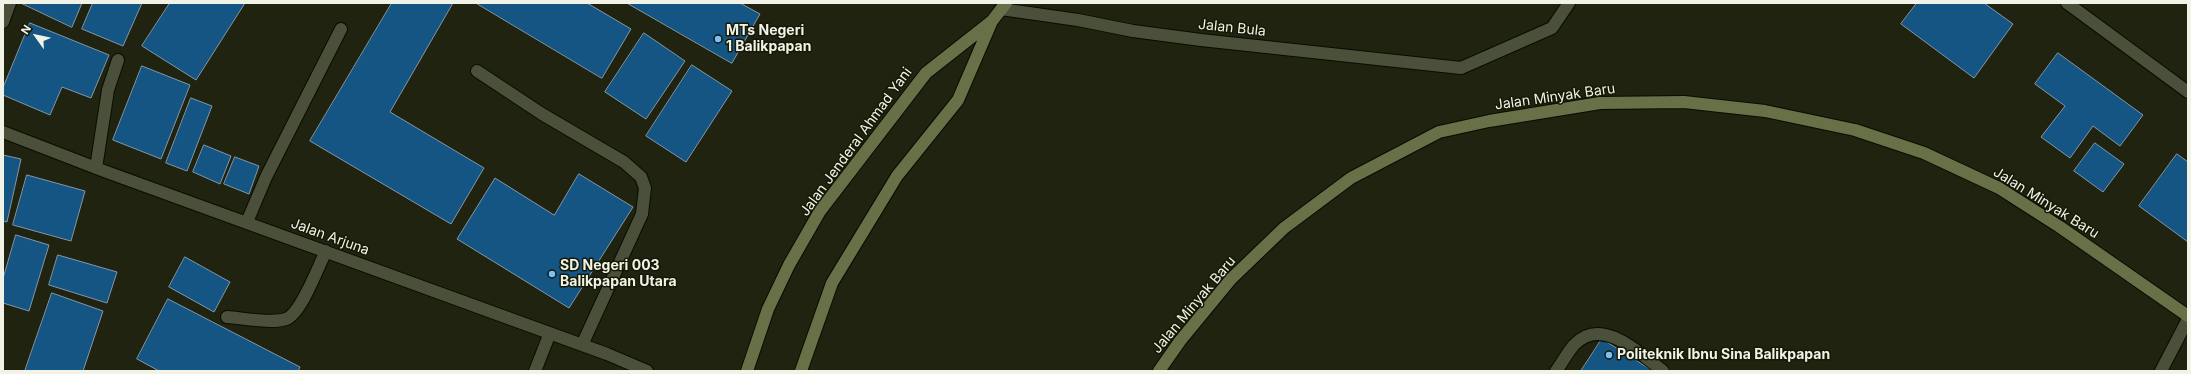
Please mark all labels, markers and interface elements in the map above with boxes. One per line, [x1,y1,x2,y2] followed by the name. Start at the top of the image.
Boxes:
[16,16,56,56] north arrow
[1197,16,1267,40] street label: Jalan Bula
[18,22,34,37] text: N
[726,23,811,56] place label: MTs Negeri 1 Balikpapan
[713,34,723,44] marker: MTs Negeri 1 Balikpapan
[796,64,916,220] street label: Jalan Jenderal Ahmad Yani
[1494,80,1616,114] street label: Jalan Minyak Baru
[1990,164,2102,242] street label: Jalan Minyak Baru
[288,215,372,259] street label: Jalan Arjuna
[1149,253,1239,357] street label: Jalan Minyak Baru
[560,258,677,290] place label: SD Negeri 003 Balikpapan Utara
[547,269,557,279] marker: SD Negeri 003 Balikpapan Utara
[1617,347,1830,363] place label: Politeknik Ibnu Sina Balikpapan
[1604,350,1614,360] marker: Politeknik Ibnu Sina Balikpapan

